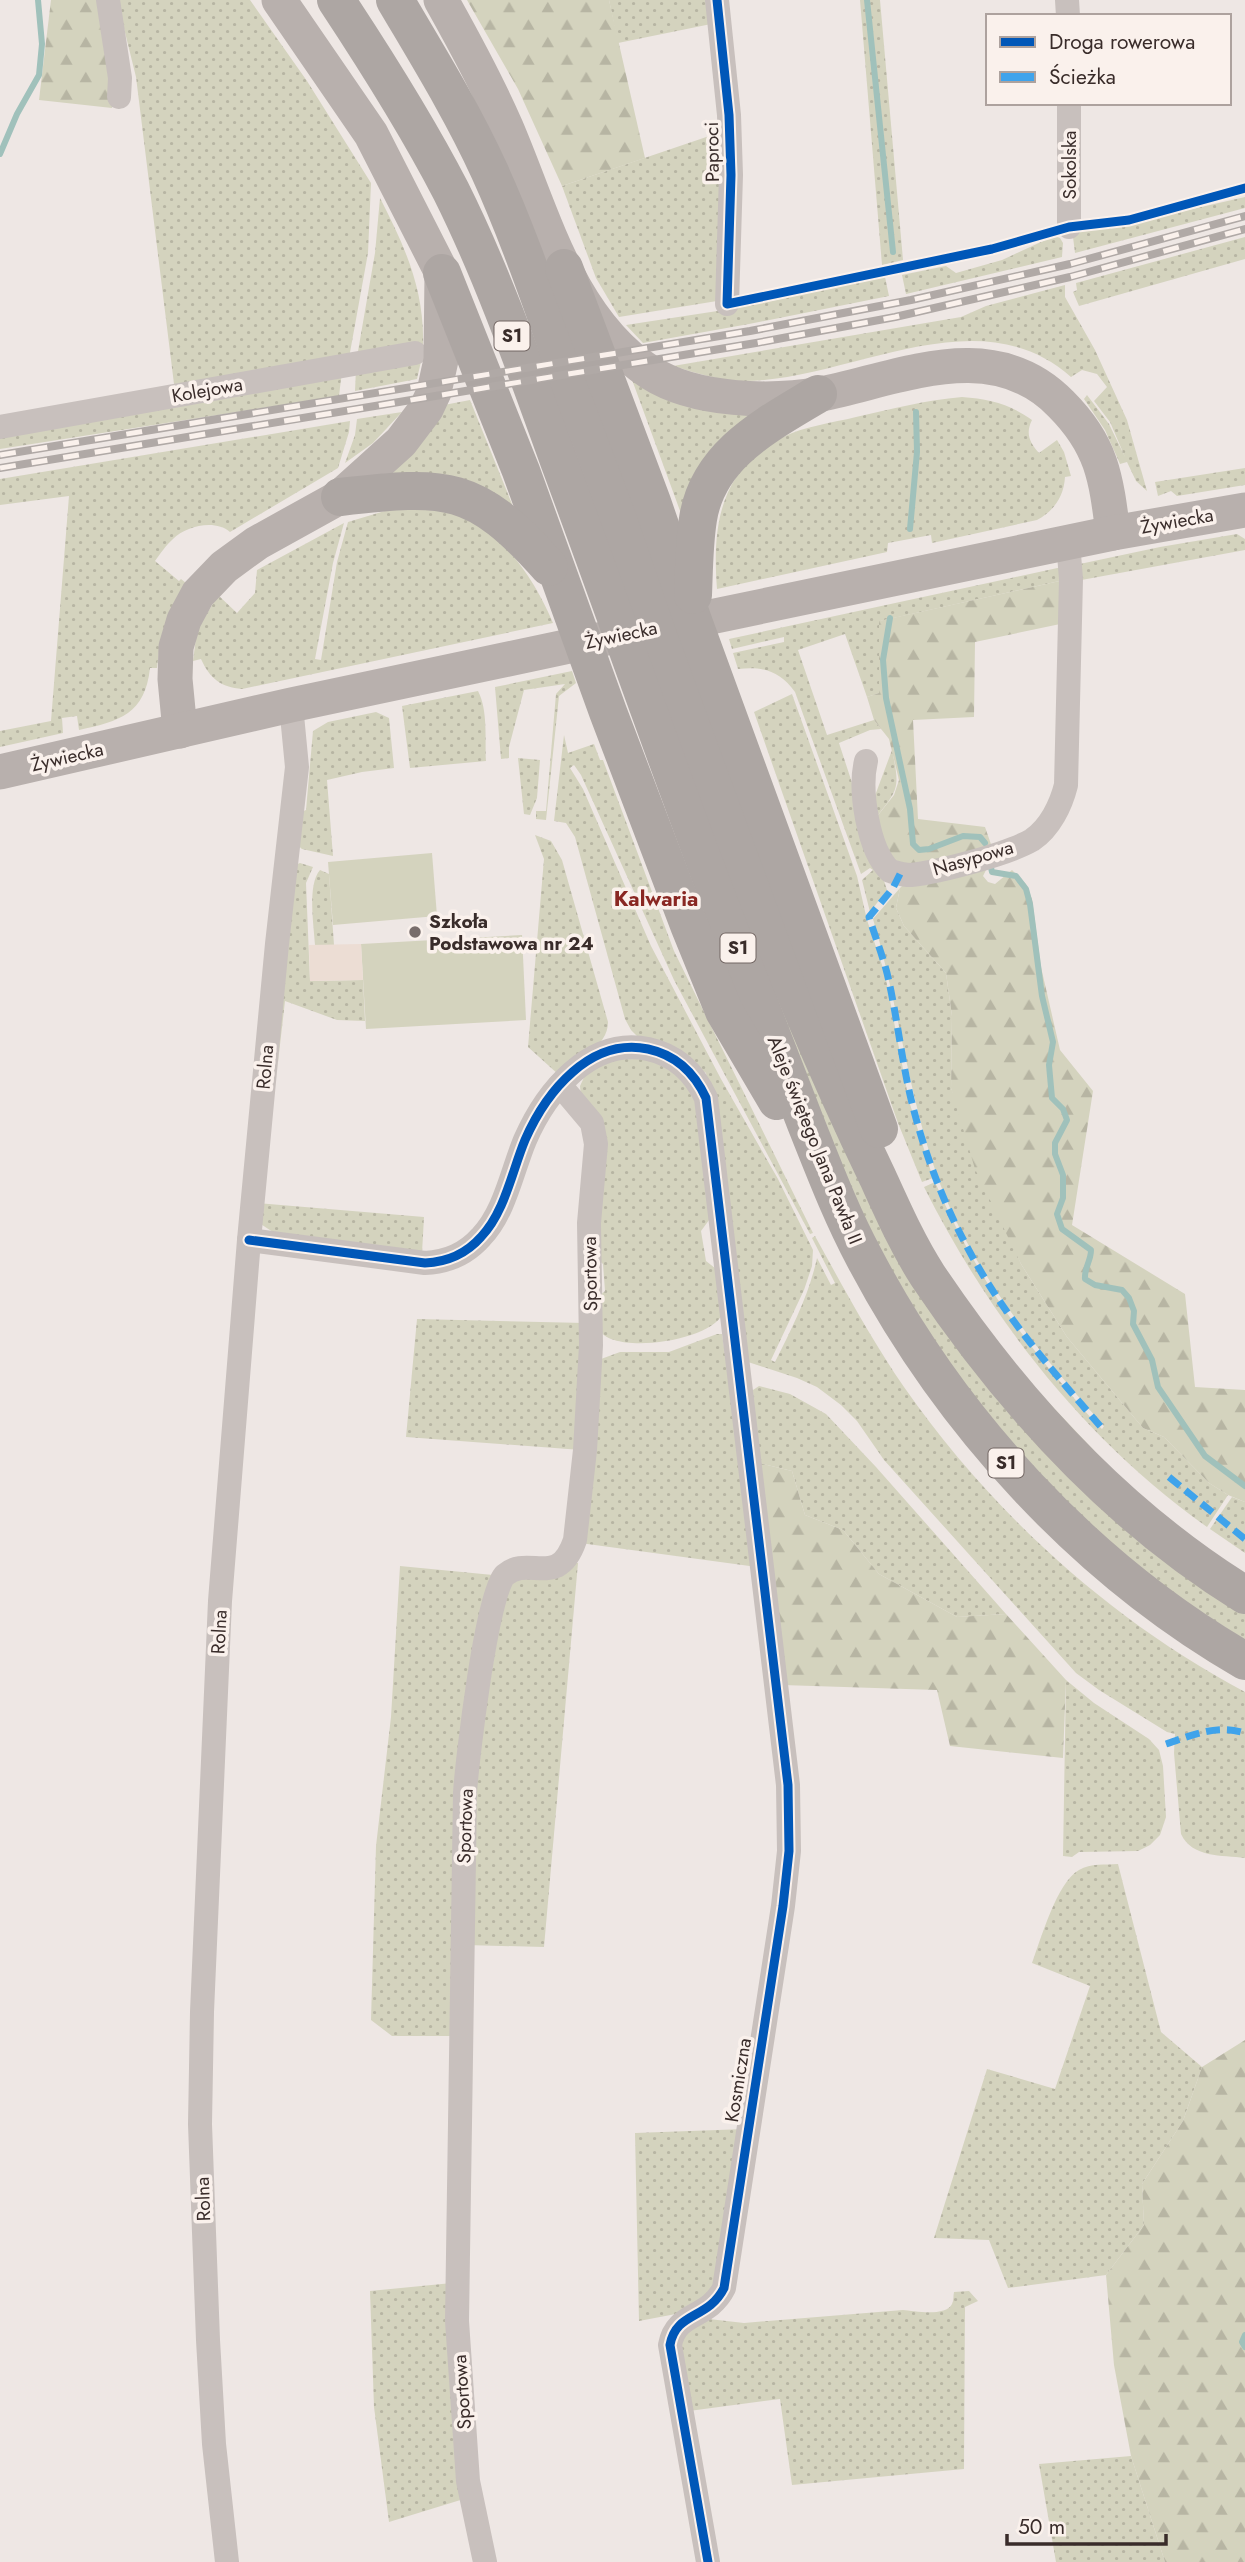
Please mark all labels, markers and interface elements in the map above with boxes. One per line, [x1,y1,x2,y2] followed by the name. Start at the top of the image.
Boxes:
[986,14,1231,105] legend
[1049,27,1195,57] text: Droga rowerowa
[1049,62,1116,92] text: Ścieżka
[698,122,726,182] street label: Paproci
[1056,131,1083,199] street label: Sokolska
[494,322,530,350] road number: S1
[169,370,245,410] street label: Kolejowa
[1138,501,1216,541] street label: Żywiecka
[582,614,660,656] street label: Żywiecka
[28,736,106,778] street label: Żywiecka
[929,834,1017,882] street label: Nasypowa
[614,884,698,914] district label: Kalwaria
[429,908,594,957] place label: Szkoła Podstawowa nr 24
[407,924,423,940] marker: Szkoła Podstawowa nr 24
[720,933,756,962] road number: S1
[761,1032,869,1248] street label: Aleje świętego Jana Pawła II
[250,1044,280,1090] street label: Rolna
[576,1236,604,1312] street label: Sportowa
[988,1448,1024,1478] road number: S1
[204,1609,234,1655] street label: Rolna
[450,1788,480,1864] street label: Sportowa
[718,2036,758,2124] street label: Kosmiczna
[189,2176,217,2222] street label: Rolna
[446,2354,478,2430] street label: Sportowa
[1007,2502,1166,2546] scale bar
[1018,2512,1065,2542] text: 50 m

